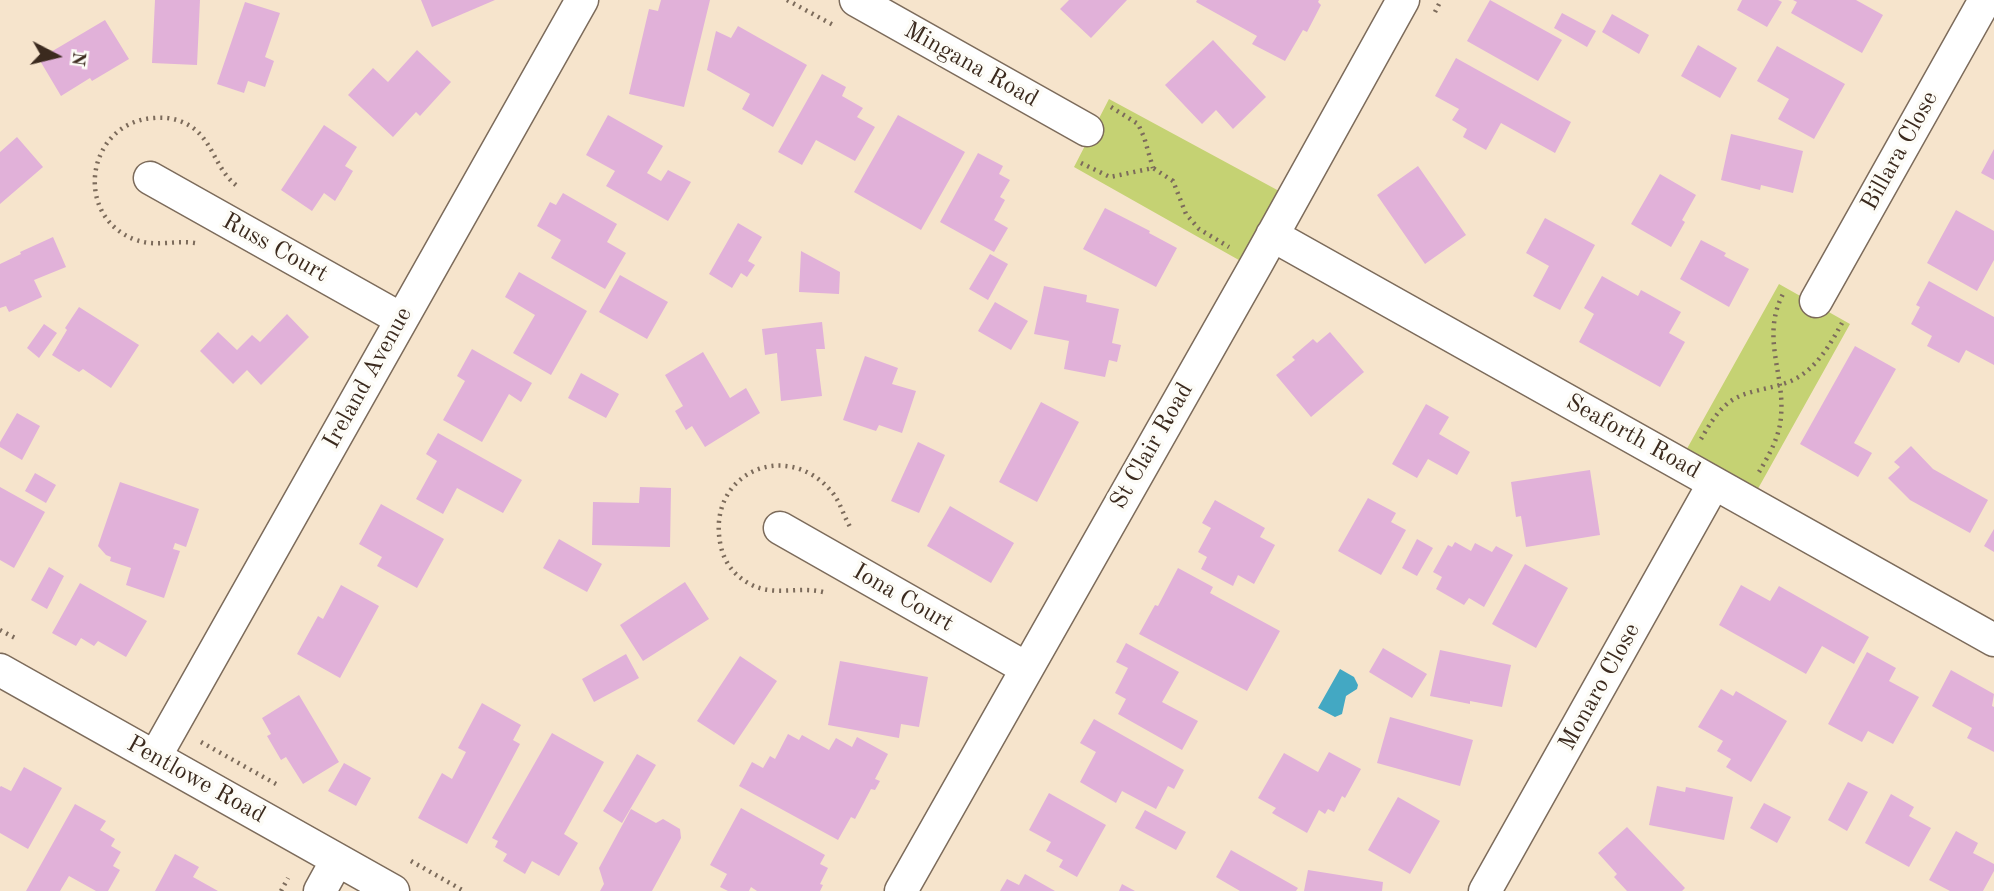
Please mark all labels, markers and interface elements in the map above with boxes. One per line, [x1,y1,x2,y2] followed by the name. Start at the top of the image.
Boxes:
[899,16,1043,114] street label: Mingana Road
[21,21,91,91] north arrow
[67,50,88,67] text: N
[1855,86,1945,216] street label: Billara Close
[217,207,333,289] street label: Russ Court
[317,302,419,454] street label: Ireland Avenue
[1104,378,1200,514] street label: St Clair Road
[1561,388,1705,486] street label: Seaforth Road
[847,558,959,638] street label: Iona Court
[1553,618,1647,756] street label: Monaro Close
[122,730,270,830] street label: Pentlowe Road

